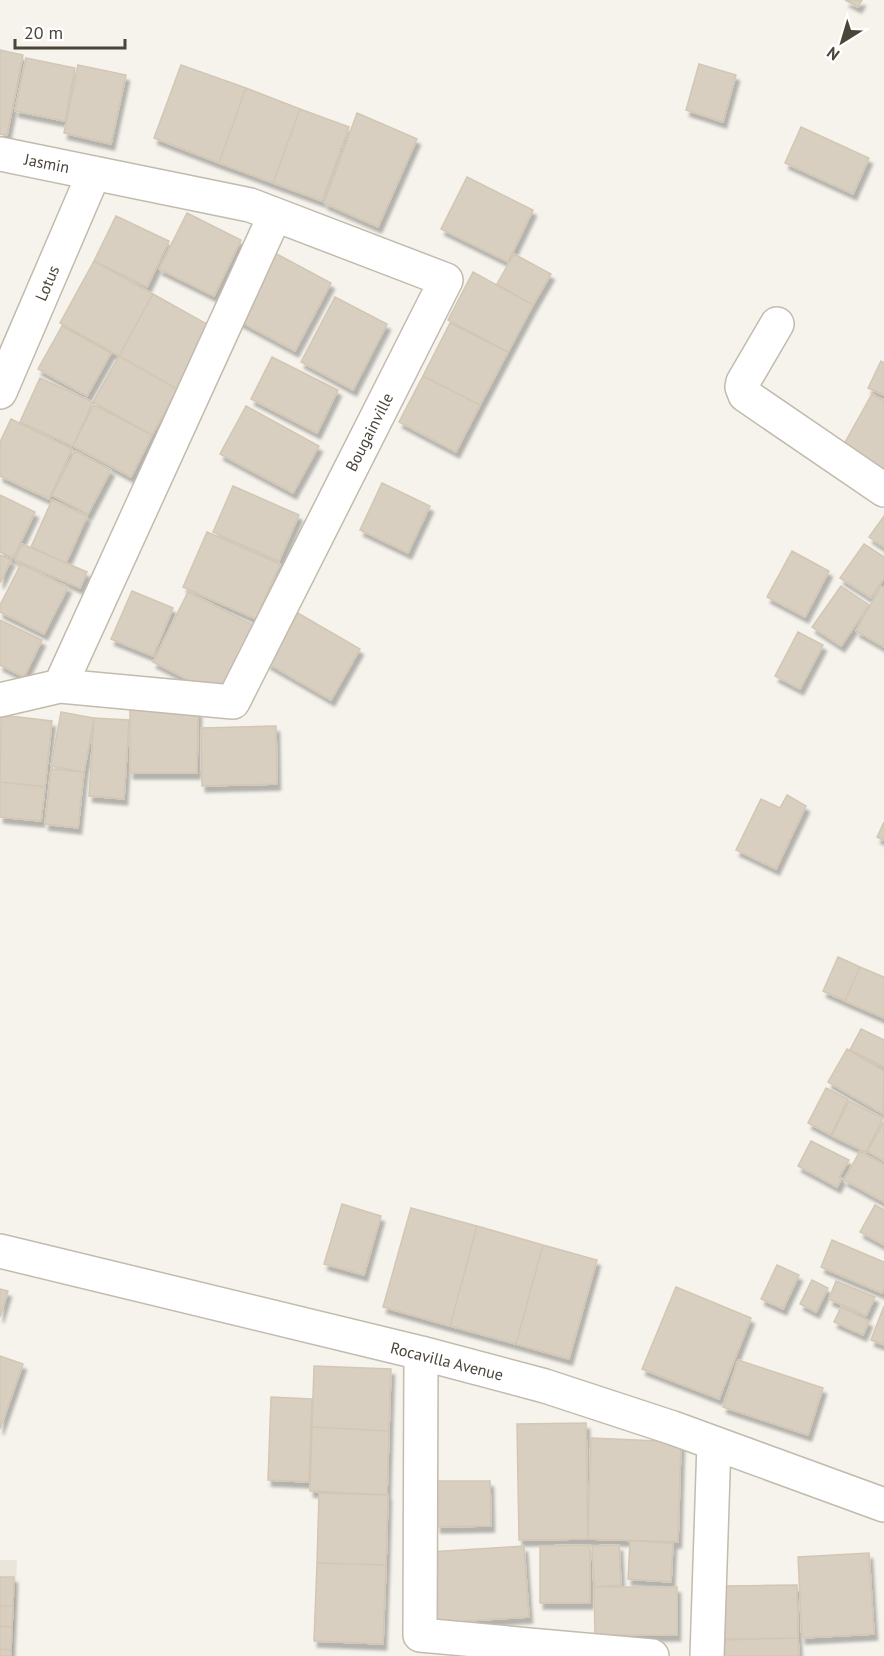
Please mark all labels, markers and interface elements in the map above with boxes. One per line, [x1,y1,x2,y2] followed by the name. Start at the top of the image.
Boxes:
[15,12,124,50] scale bar
[812,12,872,72] north arrow
[24,21,63,44] text: 20 m
[823,43,843,65] text: N
[22,149,71,177] street label: Jasmin
[31,262,63,304] street label: Lotus
[341,389,397,475] street label: Bougainville
[389,1337,505,1385] street label: Rocavilla Avenue

